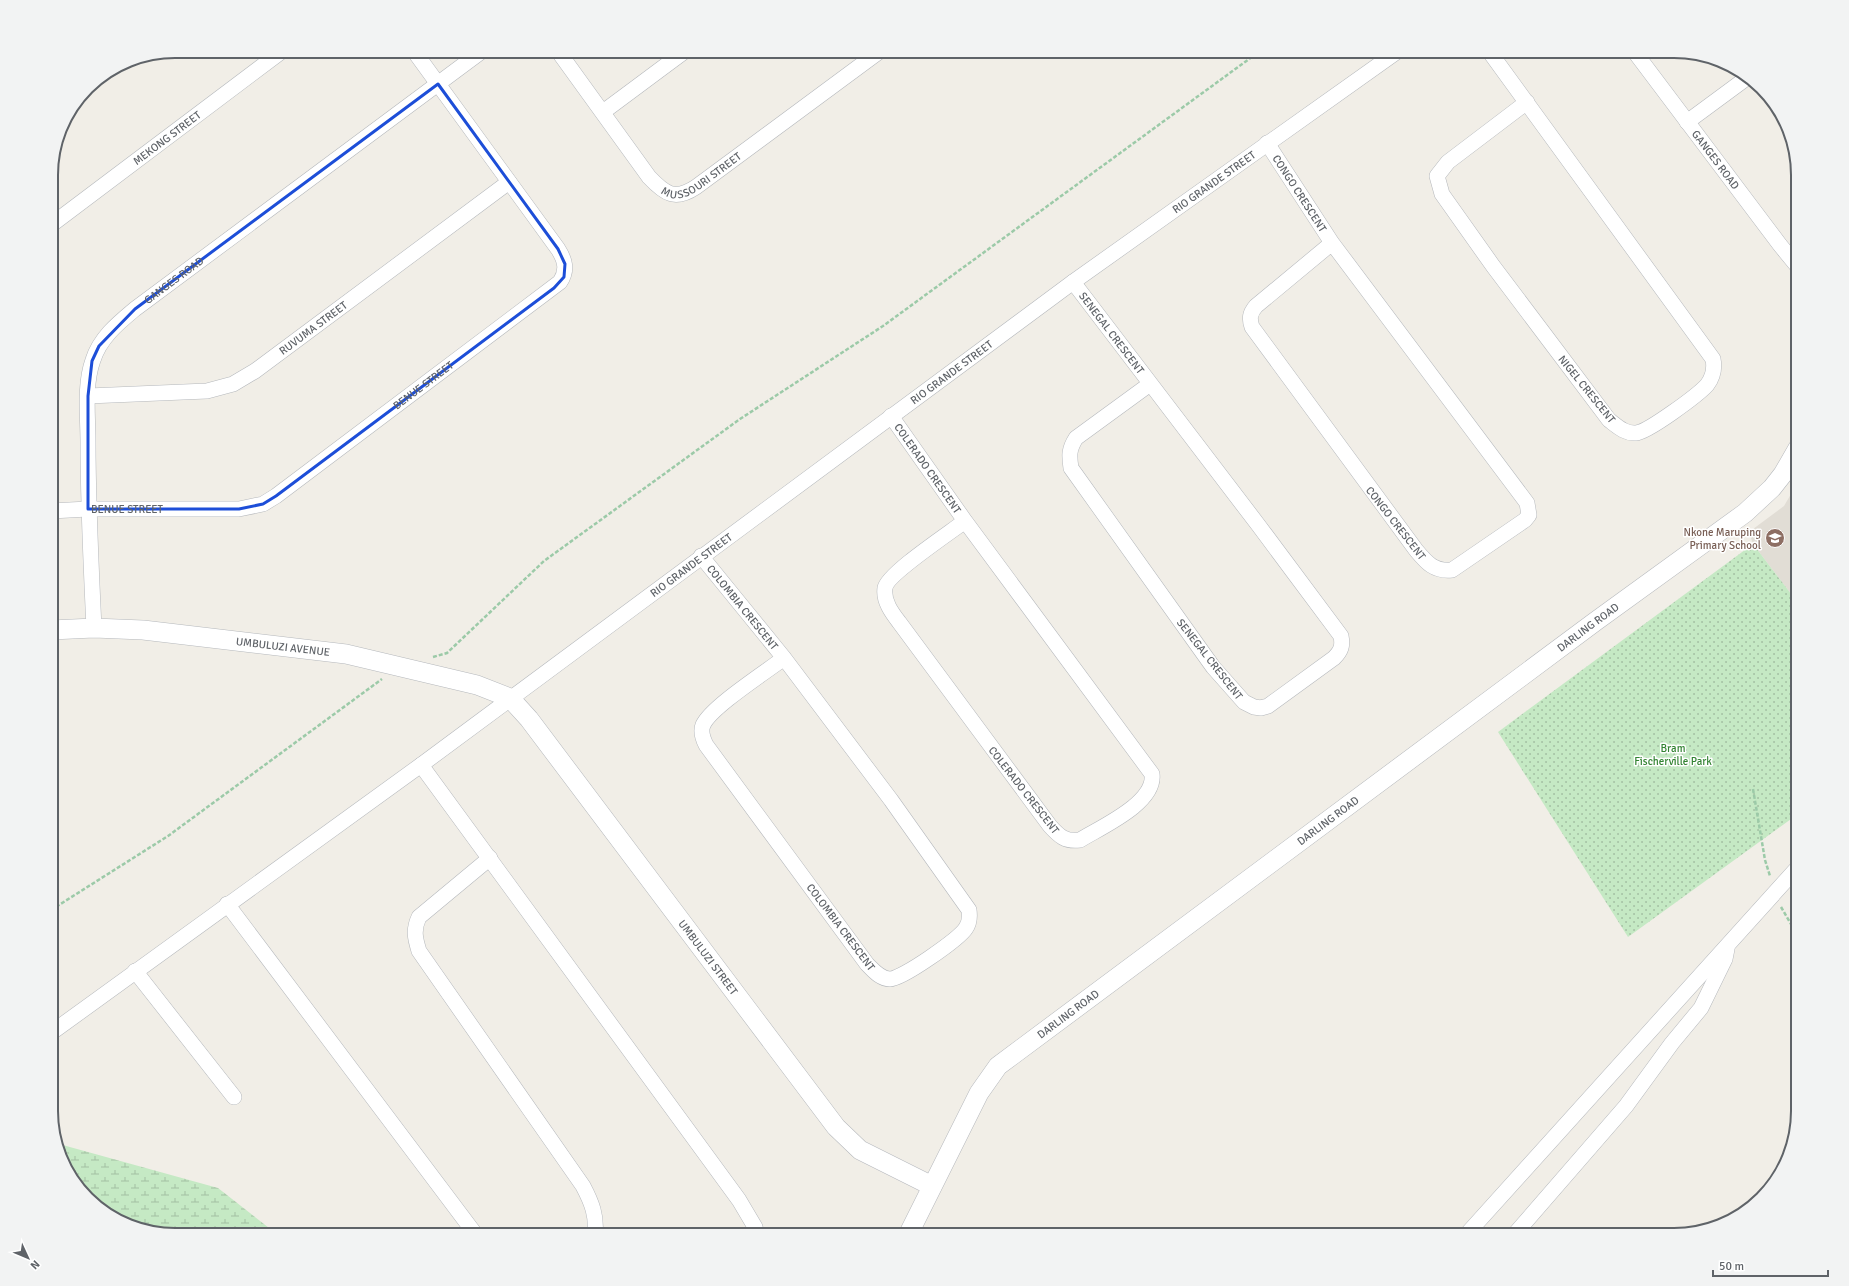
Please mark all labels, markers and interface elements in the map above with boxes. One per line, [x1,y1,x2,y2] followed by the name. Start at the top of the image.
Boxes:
[131,108,204,168] street label: MEKONG STREET
[1689,128,1742,192] street label: GANGES ROAD
[1170,148,1259,216] street label: RIO GRANDE STREET
[659,149,744,202] street label: MUSSOURI STREET
[1269,153,1329,235] street label: CONGO CRESCENT
[142,254,206,307] street label: GANGES ROAD
[1076,290,1147,377] street label: SENEGAL CRESCENT
[277,298,350,358] street label: RUVUMA STREET
[908,337,996,407] street label: RIO GRANDE STREET
[1555,353,1618,426] street label: NIGEL CRESCENT
[391,358,457,412] street label: BENUE STREET
[891,421,964,517] street label: COLERADO CRESCENT
[1363,484,1429,563] street label: CONGO CRESCENT
[91,503,164,516] street label: BENUE STREET
[1683,526,1761,552] place label: Nkone Maruping Primary School
[1764,527,1786,549] school or university icon: Nkone Maruping Primary School
[648,530,735,600] street label: RIO GRANDE STREET
[704,562,781,653] street label: COLOMBIA CRESCENT
[1555,601,1622,655] street label: DARLING ROAD
[1174,616,1246,703] street label: SENEGAL CRESCENT
[235,635,331,659] street label: UMBULUZI AVENUE
[1634,742,1712,768] park label: Bram Fischerville Park
[986,744,1062,837] street label: COLERADO CRESCENT
[1295,794,1362,848] street label: DARLING ROAD
[804,881,878,974] street label: COLOMBIA CRESCENT
[675,917,741,998] street label: UMBULUZI STREET
[1035,987,1102,1042] street label: DARLING ROAD
[8,1238,48,1278] north arrow
[1713,1252,1828,1278] scale bar
[27,1257,42,1272] text: N
[1719,1259,1744,1274] text: 50 m

